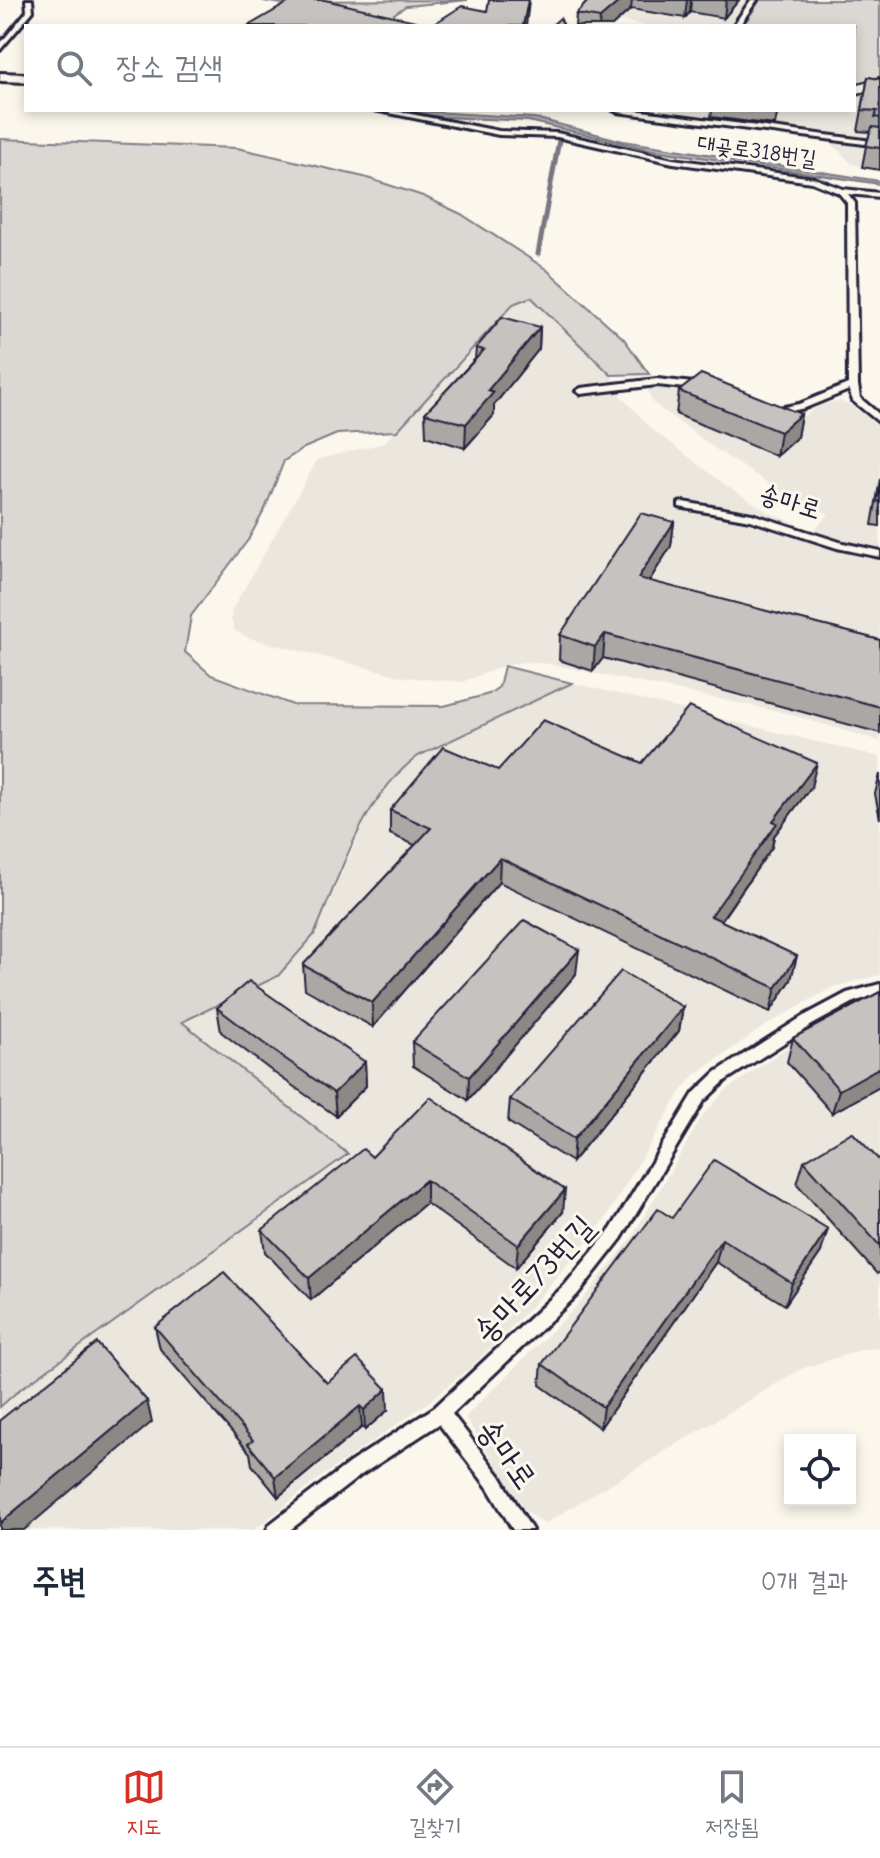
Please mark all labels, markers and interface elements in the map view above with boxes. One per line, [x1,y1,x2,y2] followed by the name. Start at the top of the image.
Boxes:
[24,24,856,112] search box
[52,46,96,90] icon: search
[116,50,223,85] text: 장소 검색
[696,130,818,172] street label: 대곶로318번길
[756,478,824,526] street label: 송마로
[466,1208,602,1350] street label: 송마로73번길
[470,1412,544,1496] street label: 송마로
[784,1434,856,1506] map controls
[784,1434,856,1506] button: locate
[32,1561,87,1601] text: 주변
[761,1567,848,1597] text: 0개 결과
[122,1765,166,1841] tab: 지도
[409,1765,462,1841] tab: 길찾기
[705,1765,758,1841] tab: 저장됨

